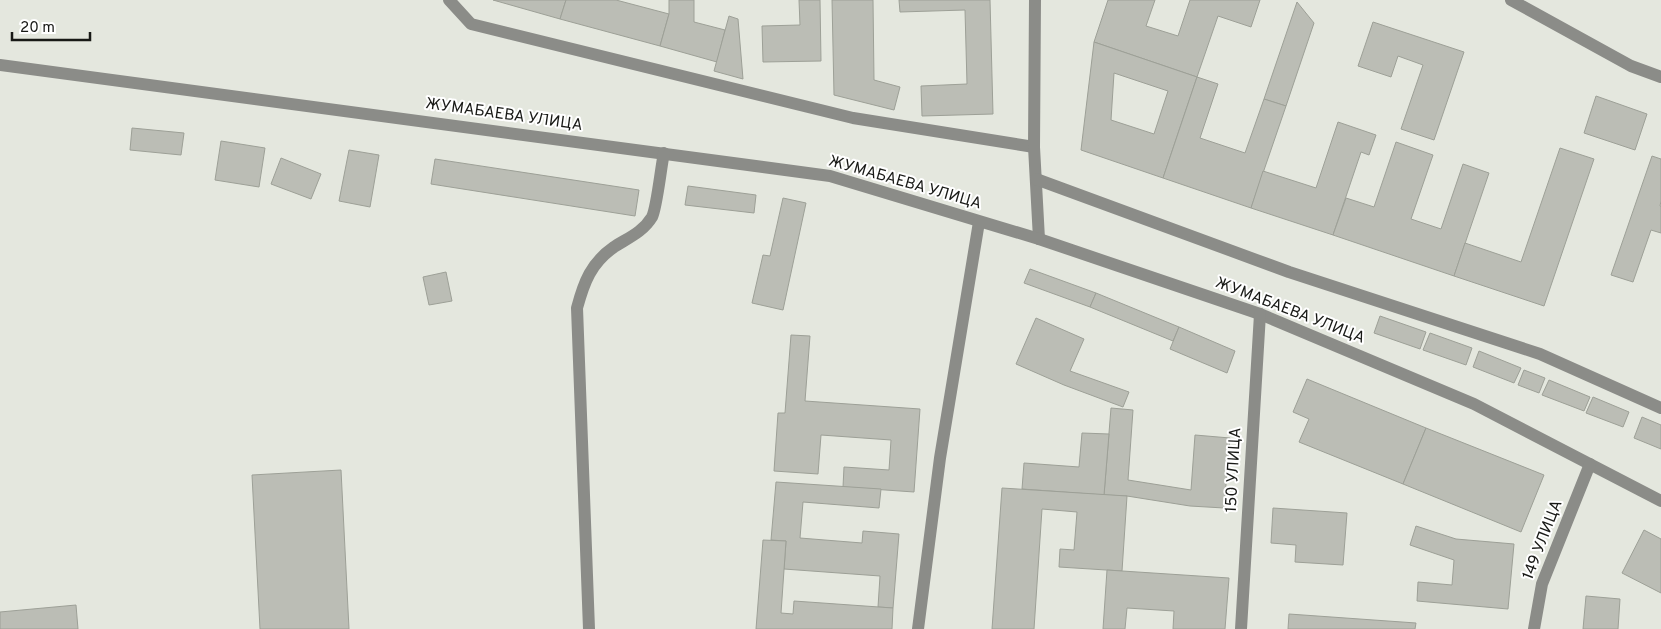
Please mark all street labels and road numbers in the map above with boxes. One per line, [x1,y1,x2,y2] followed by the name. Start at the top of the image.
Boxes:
[424,94,584,136] street label: ЖУМАБАЕВА УЛИЦА
[826,152,984,214] street label: ЖУМАБАЕВА УЛИЦА
[1212,273,1368,349] street label: ЖУМАБАЕВА УЛИЦА
[1222,427,1246,513] street label: 150 УЛИЦА
[1519,497,1567,583] street label: 149 УЛИЦА

